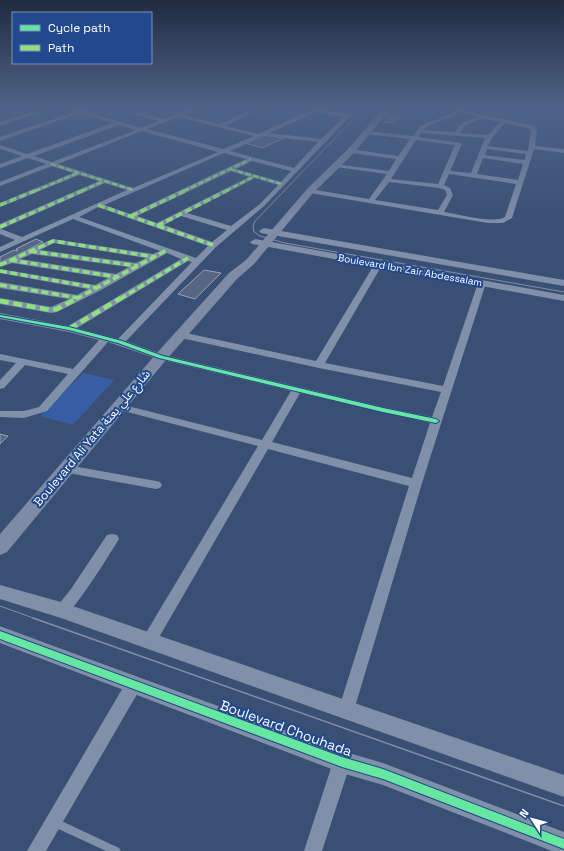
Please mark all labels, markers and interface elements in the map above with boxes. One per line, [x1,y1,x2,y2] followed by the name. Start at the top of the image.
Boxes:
[12,12,152,64] legend
[48,20,110,36] text: Cycle path
[48,40,74,56] text: Path
[337,251,483,289] street label: Boulevard Ibn Zair Abdessalam
[30,366,155,511] street label: Boulevard Ali Yata شارع علي يعتة
[218,696,354,760] street label: Boulevard Chouhada
[512,799,552,839] north arrow
[516,806,532,820] text: N

